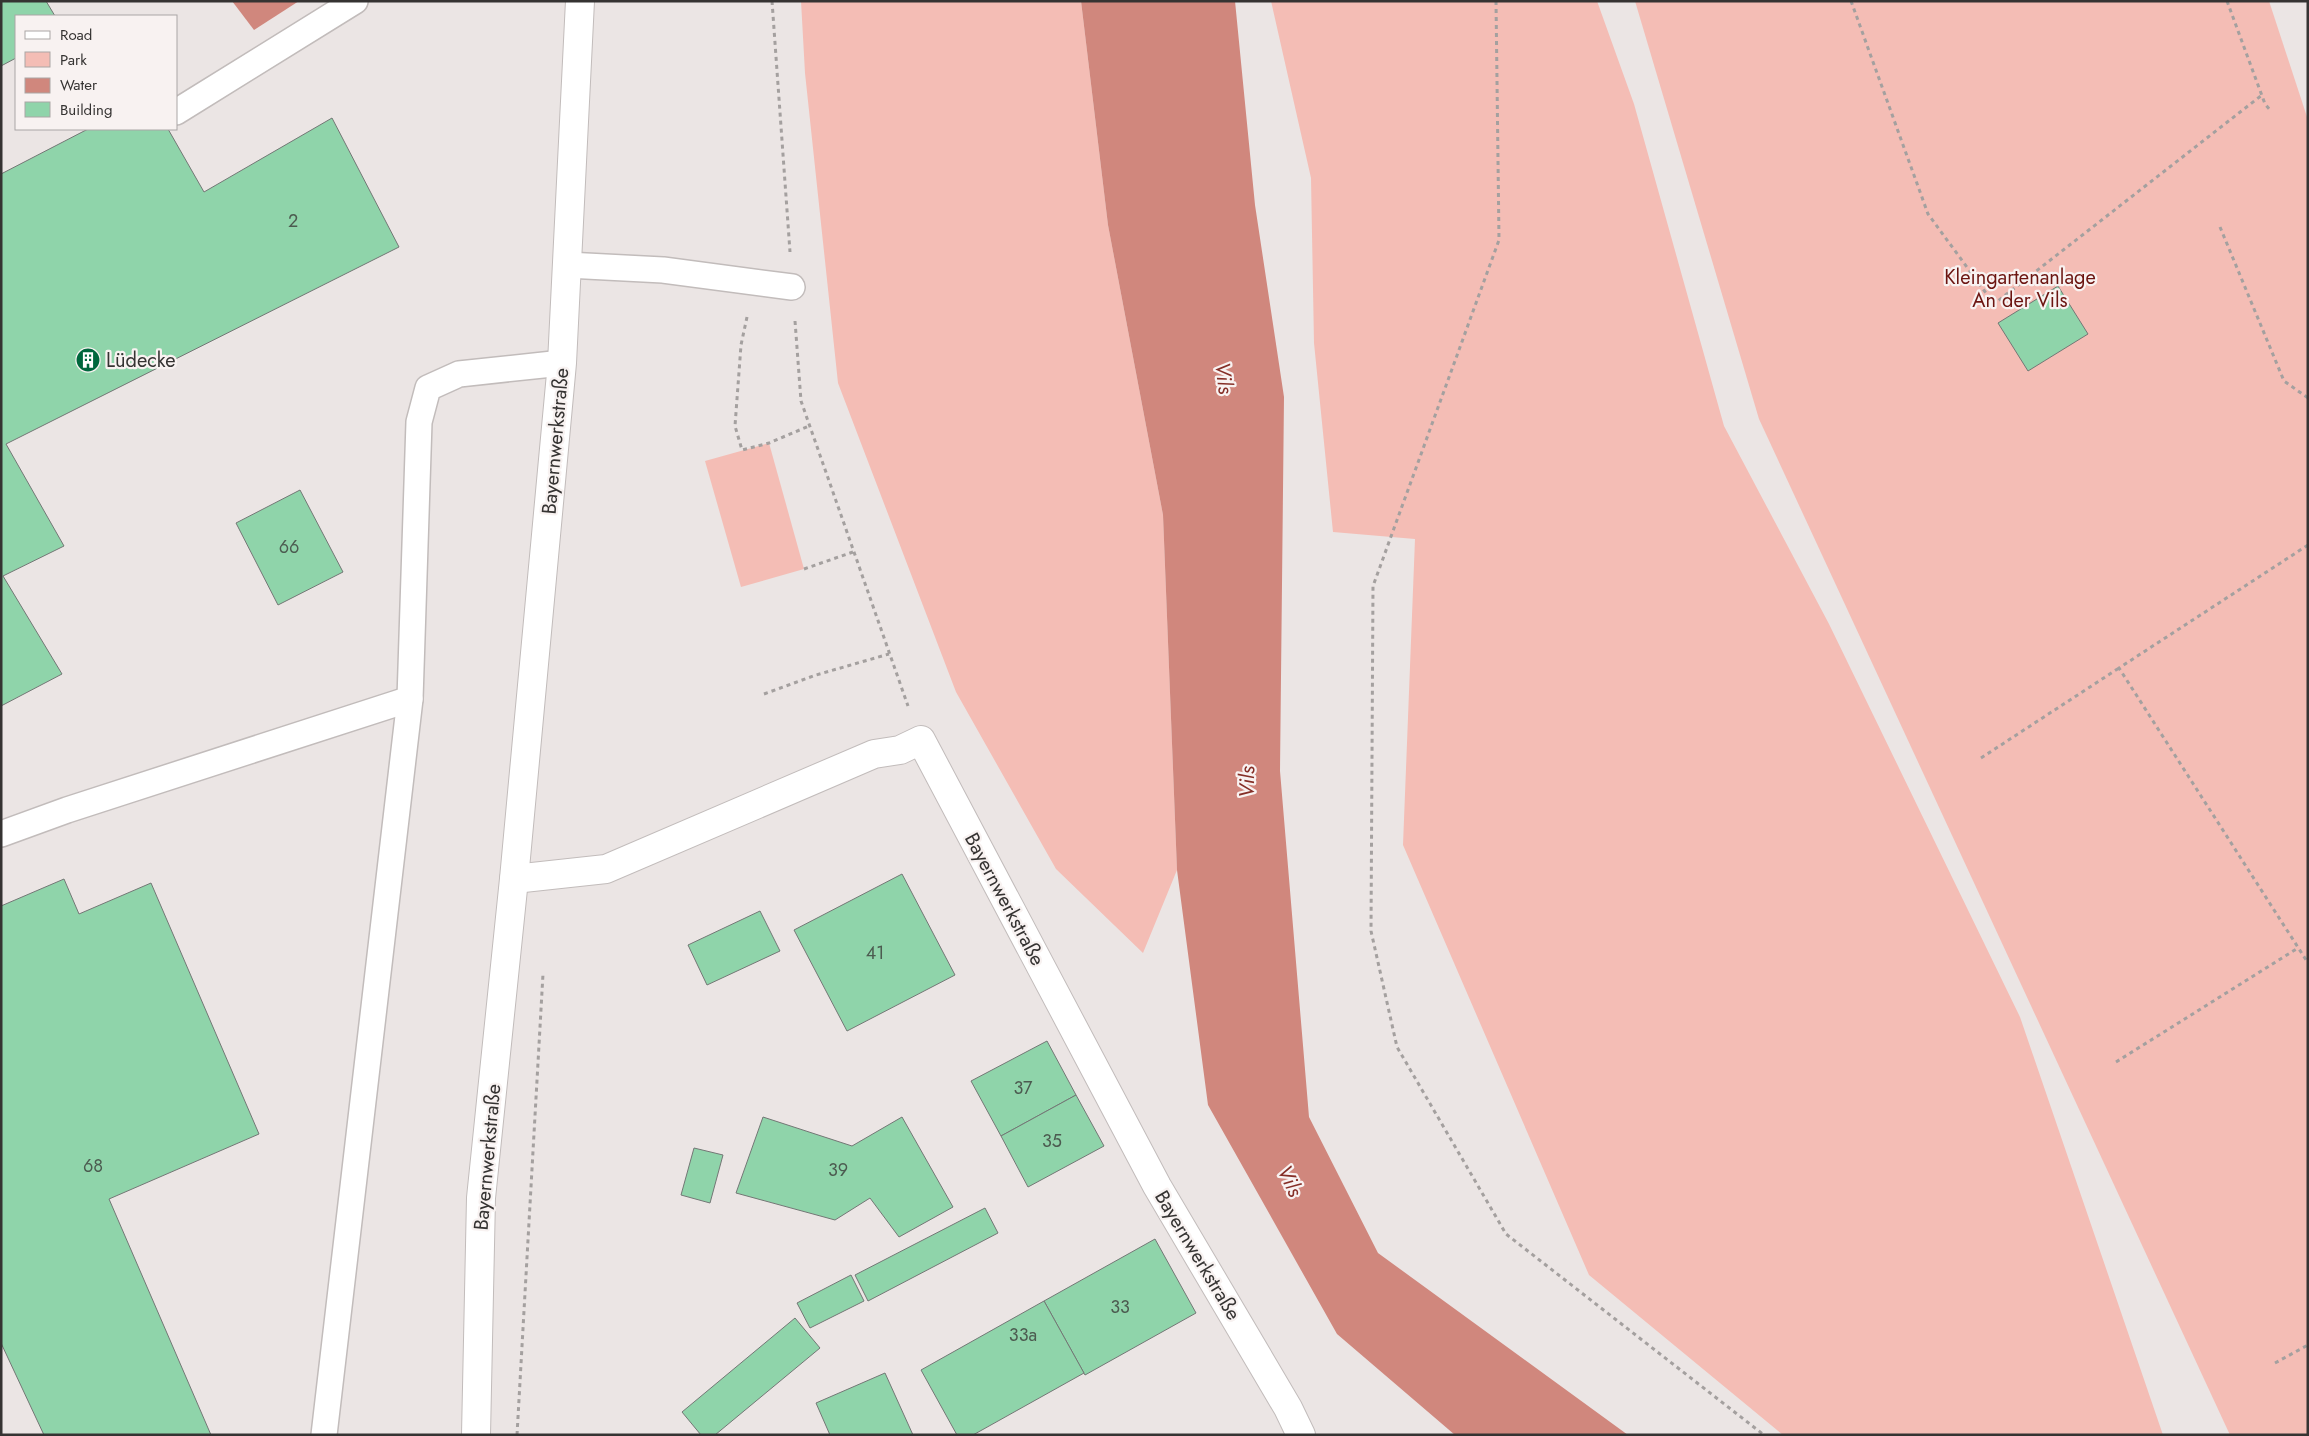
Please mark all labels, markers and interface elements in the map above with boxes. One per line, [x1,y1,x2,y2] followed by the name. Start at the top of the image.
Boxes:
[15,15,178,130] legend
[60,24,92,46] text: Road
[60,49,87,71] text: Park
[60,74,98,96] text: Water
[60,99,112,121] text: Building
[288,208,298,234] house number: 2
[1944,263,2096,315] park label: Kleingartenanlage An der Vils
[106,346,176,375] place label: Lüdecke
[75,347,101,373] building icon: Lüdecke
[1207,360,1241,396] water label: Vils
[535,367,576,516] street label: Bayernwerkstraße
[279,534,299,560] house number: 66
[1232,765,1262,798] water label: Vils
[957,828,1052,971] street label: Bayernwerkstraße
[866,940,884,966] house number: 41
[1013,1075,1033,1101] house number: 37
[467,1083,508,1232] street label: Bayernwerkstraße
[1042,1128,1062,1154] house number: 35
[83,1153,103,1179] house number: 68
[828,1157,848,1183] house number: 39
[1270,1160,1311,1202] water label: Vils
[1147,1185,1248,1326] street label: Bayernwerkstraße
[1110,1294,1130,1320] house number: 33
[1009,1322,1037,1348] house number: 33a

